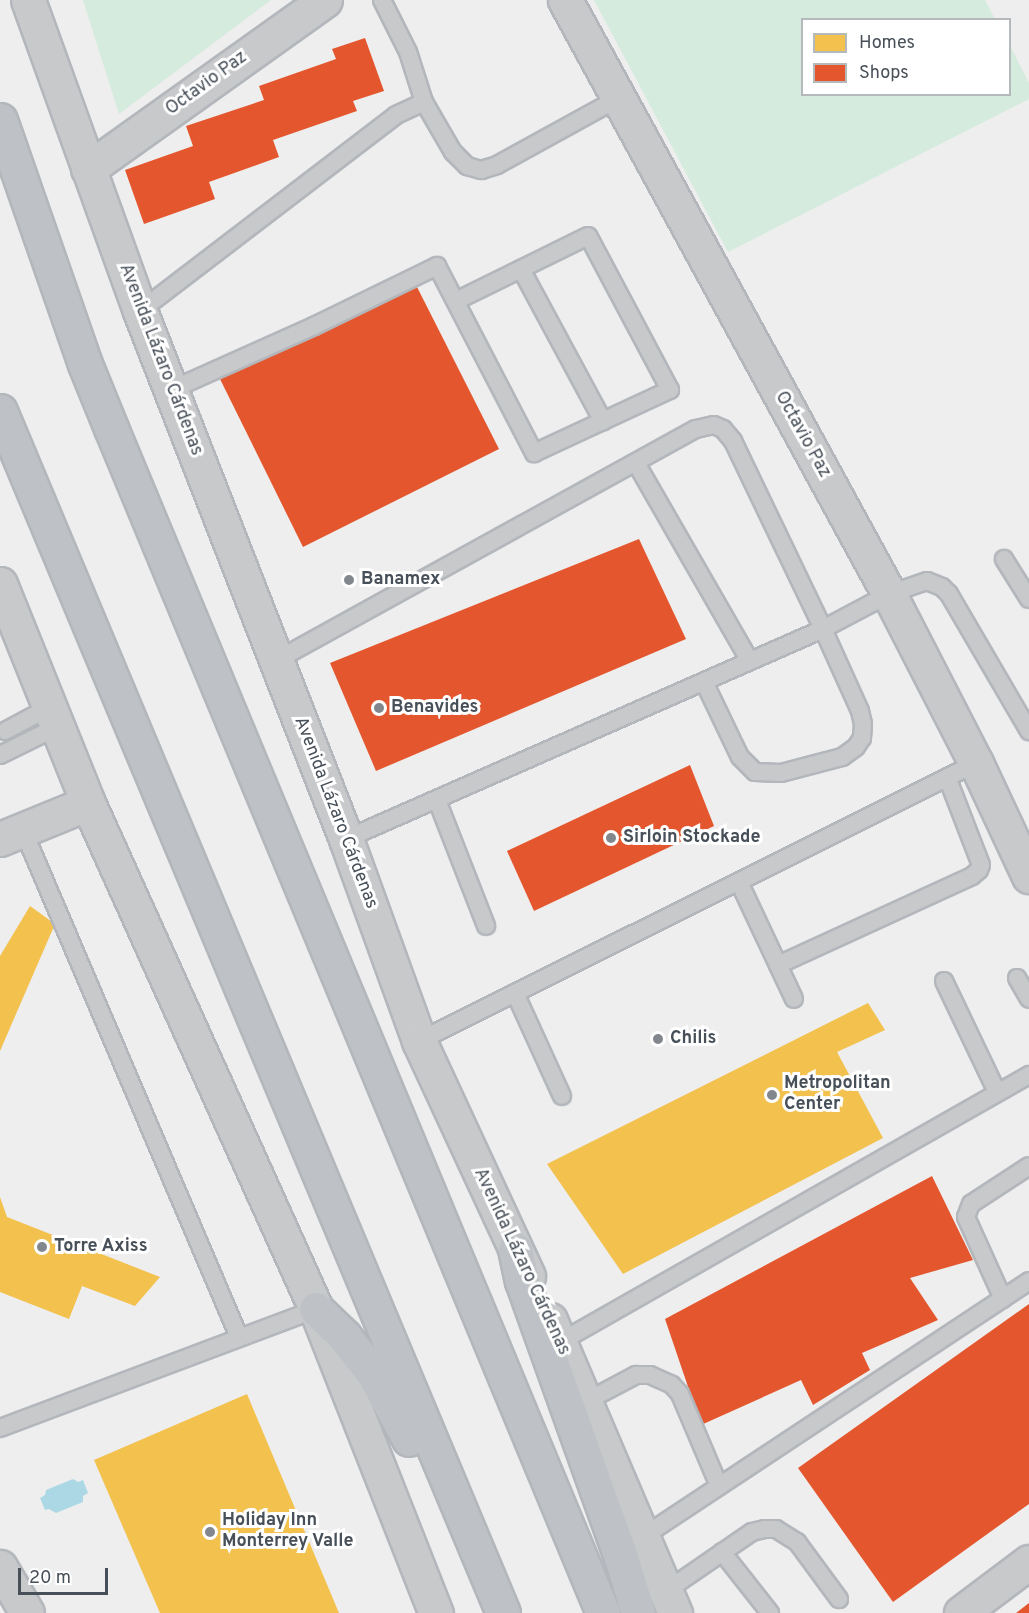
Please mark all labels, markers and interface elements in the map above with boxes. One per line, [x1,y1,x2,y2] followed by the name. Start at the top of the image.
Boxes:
[801,18,1011,96] legend
[859,32,915,55] text: Homes
[162,47,252,121] street label: Octavio Paz
[859,62,909,85] text: Shops
[113,261,207,459] street label: Avenida Lázaro Cárdenas
[769,388,835,482] street label: Octavio Paz
[361,569,440,591] place label: Banamex
[342,573,356,587] marker: Banamex
[391,697,478,719] place label: Benavides
[372,701,386,715] marker: Benavides
[288,714,382,912] street label: Avenida Lázaro Cárdenas
[623,827,760,849] place label: Sirloin Stockade
[604,831,618,845] marker: Sirloin Stockade
[670,1028,716,1050] place label: Chilis
[651,1032,665,1046] marker: Chilis
[784,1074,891,1116] place label: Metropolitan Center
[765,1088,779,1102] marker: Metropolitan Center
[468,1165,574,1359] street label: Avenida Lázaro Cárdenas
[54,1236,148,1258] place label: Torre Axiss
[35,1240,49,1254] marker: Torre Axiss
[222,1511,354,1553] place label: Holiday Inn Monterrey Valle
[203,1525,217,1539] marker: Holiday Inn Monterrey Valle
[21,1556,111,1594] scale bar
[29,1567,71,1590] text: 20 m

